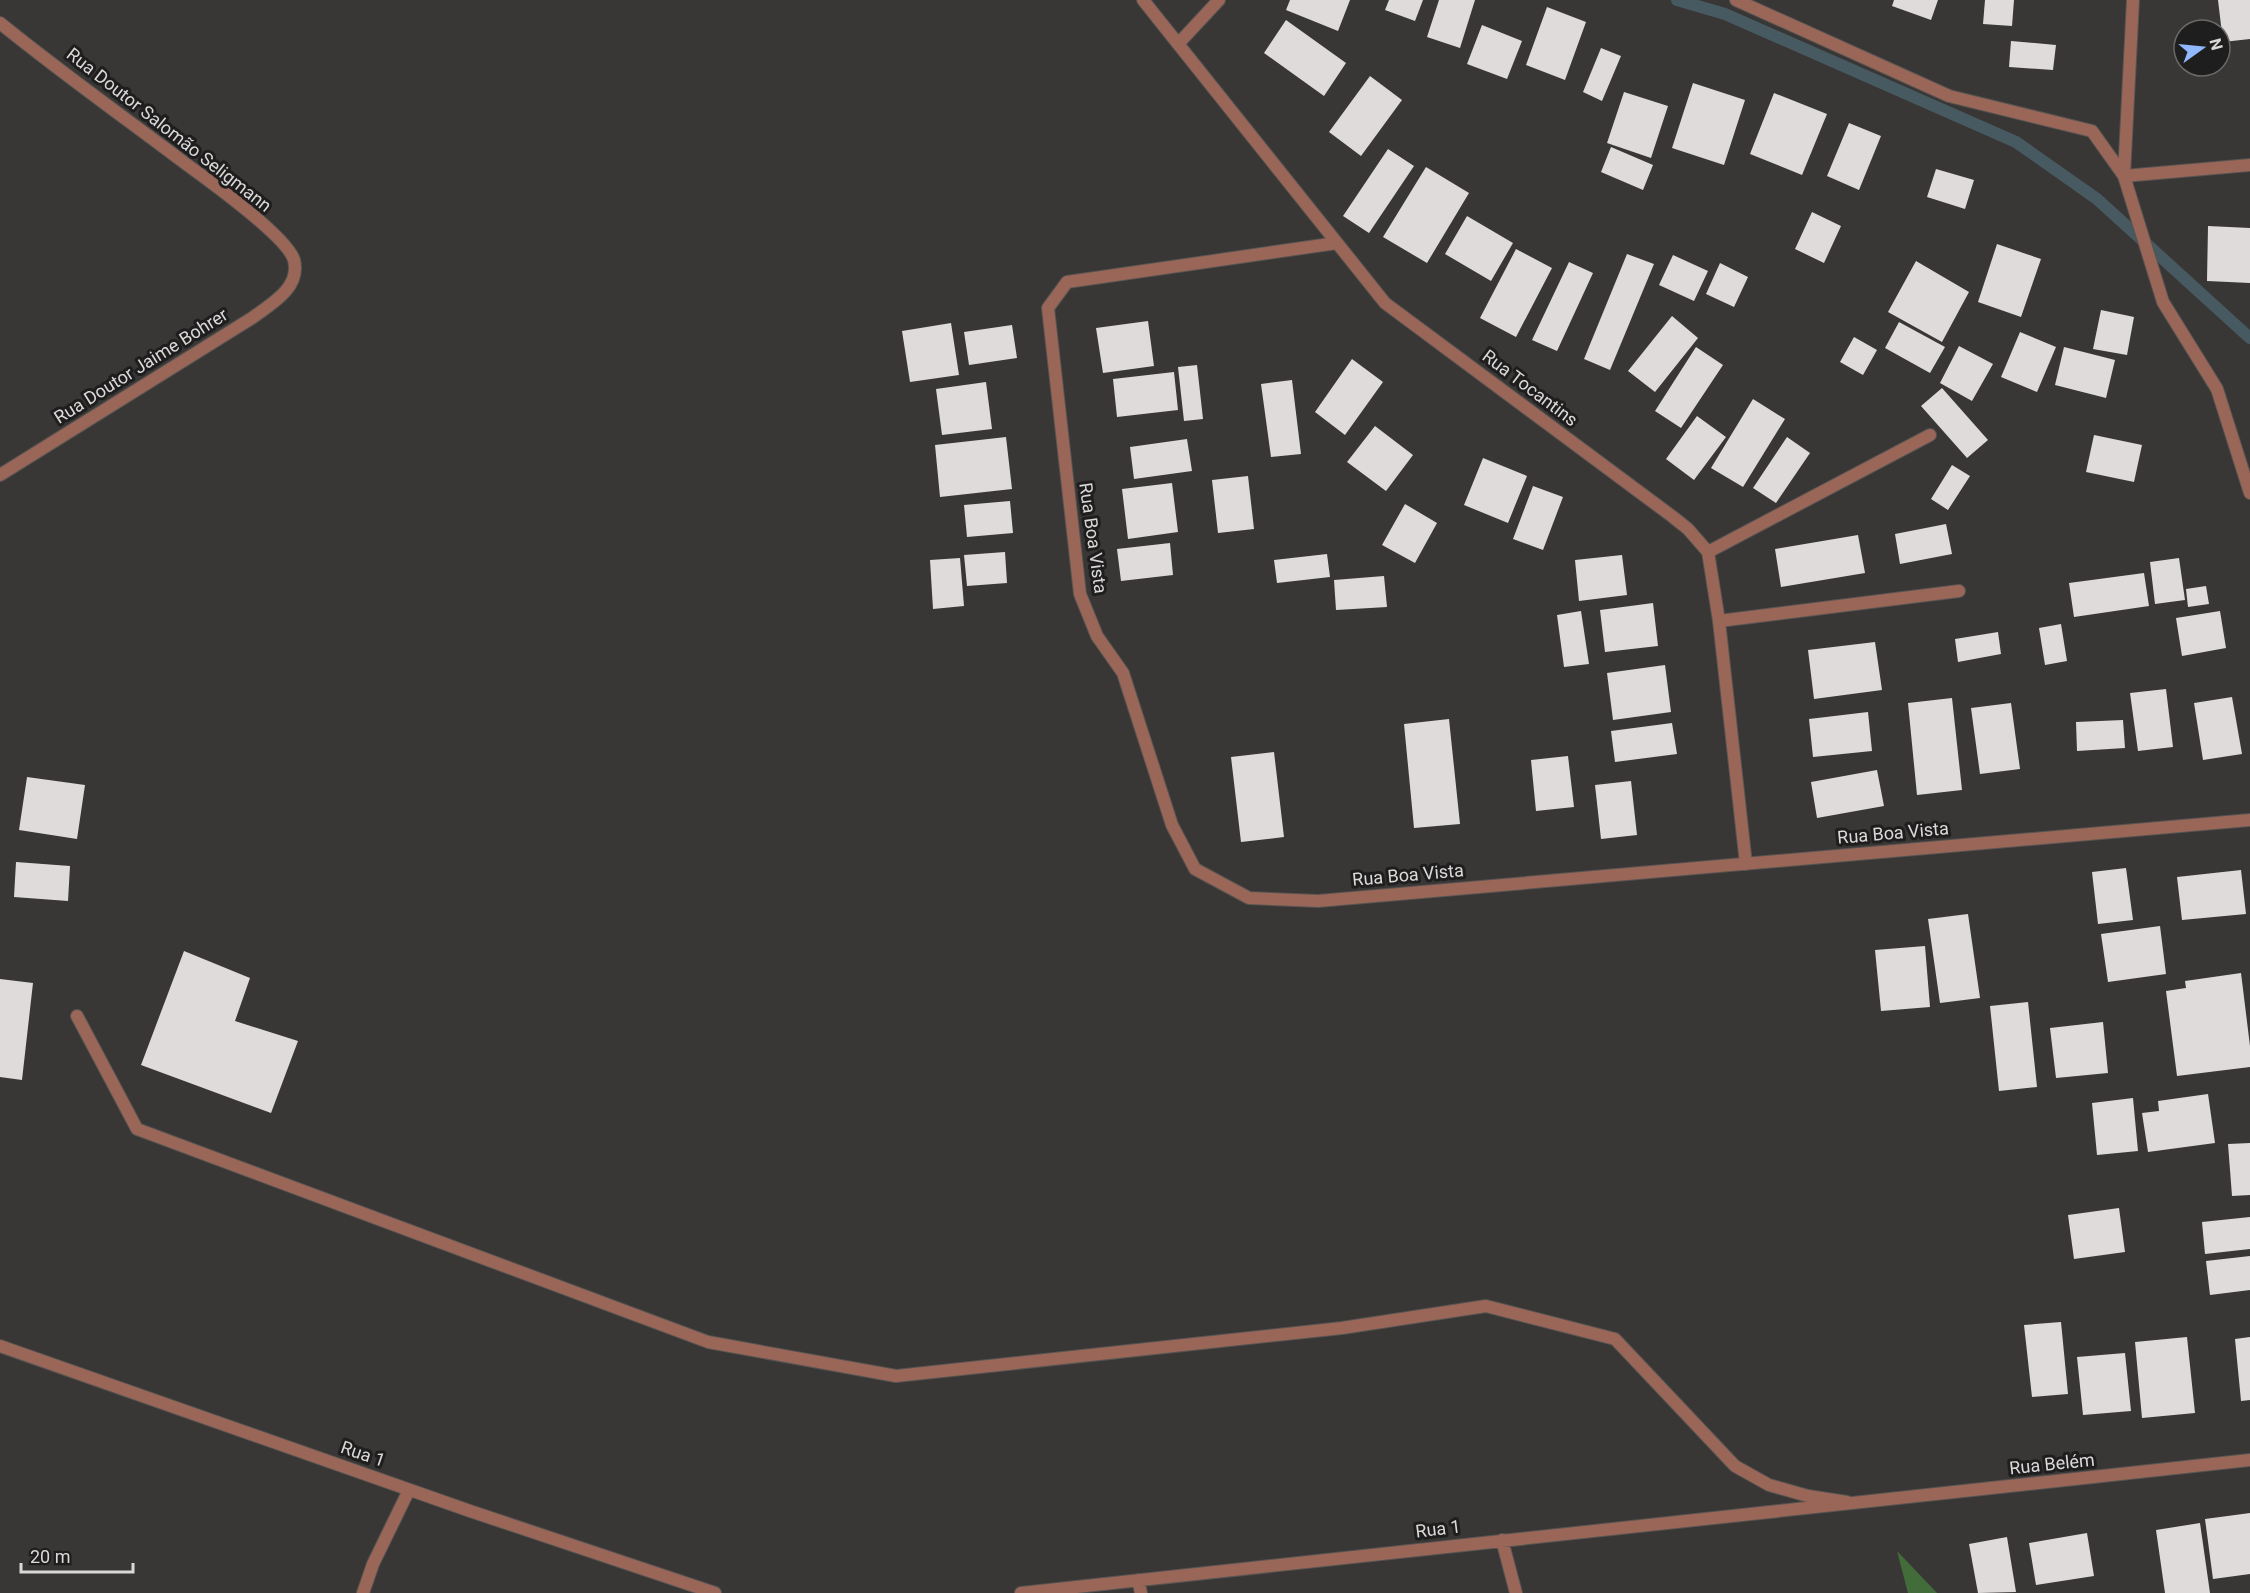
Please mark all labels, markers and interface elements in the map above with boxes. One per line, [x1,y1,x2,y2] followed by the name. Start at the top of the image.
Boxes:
[2172,18,2232,78] north arrow
[2205,36,2227,52] text: N
[63,43,276,216] street label: Rua Doutor Salomão Seligmann
[50,303,231,428] street label: Rua Doutor Jaime Bohrer
[1479,345,1582,430] street label: Rua Tocantins
[1075,481,1112,595] street label: Rua Boa Vista
[1836,817,1950,848] street label: Rua Boa Vista
[1351,859,1465,890] street label: Rua Boa Vista
[338,1436,388,1471] street label: Rua 1
[2008,1449,2096,1478] street label: Rua Belém
[1414,1515,1462,1542] street label: Rua 1
[21,1536,134,1574] scale bar
[30,1546,70,1567] text: 20 m

